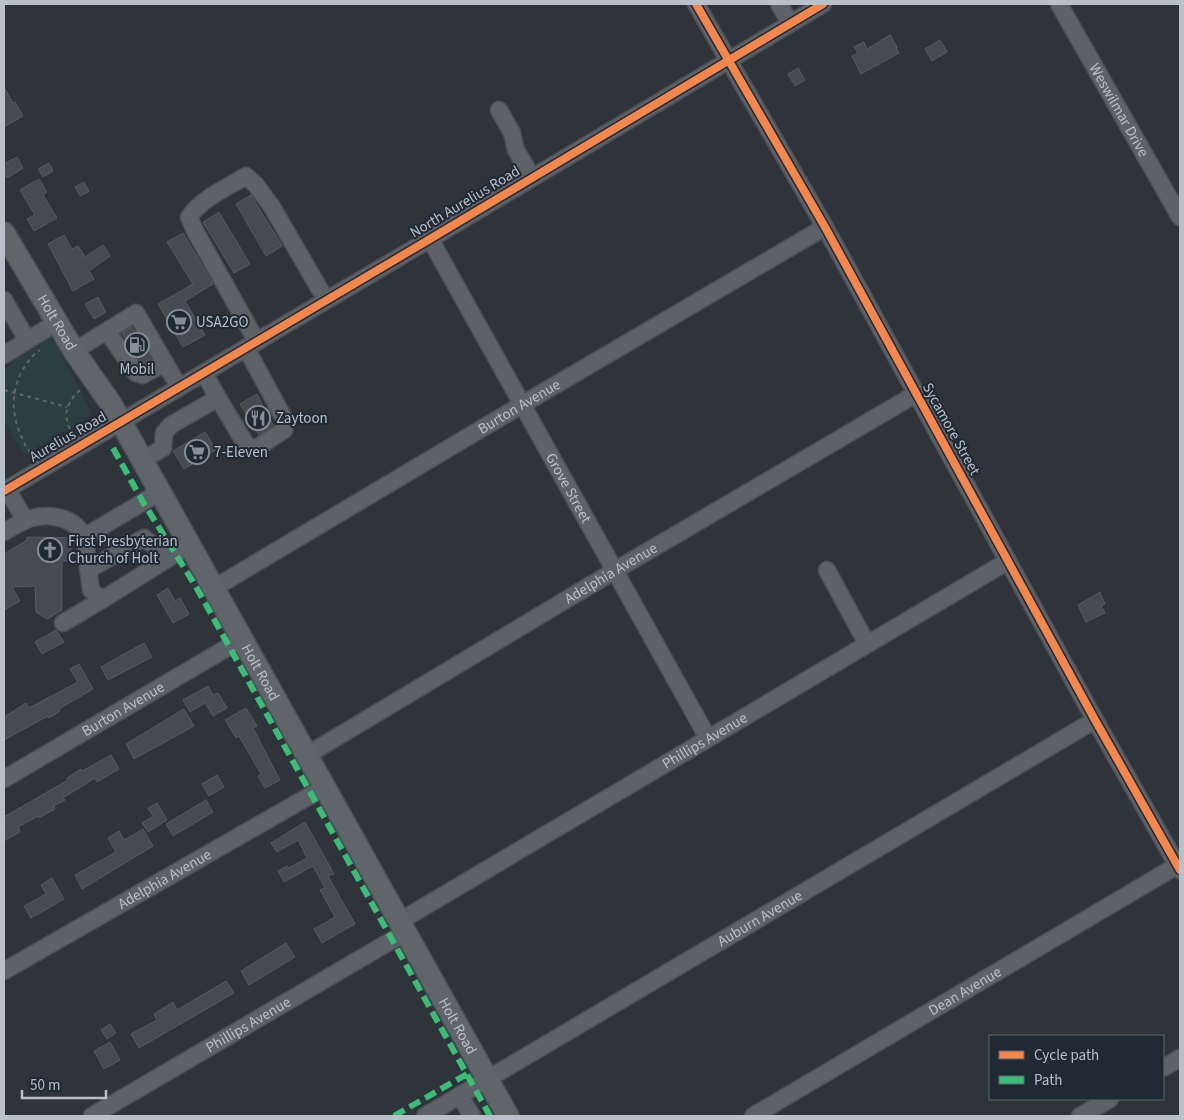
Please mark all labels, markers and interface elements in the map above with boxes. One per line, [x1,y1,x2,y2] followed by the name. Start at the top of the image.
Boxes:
[1084,59,1154,161] street label: Weswilmar Drive
[406,161,524,243] street label: North Aurelius Road
[32,290,82,354] street label: Holt Road
[166,309,192,335] supermarket icon: USA2GO
[196,312,248,333] place label: USA2GO
[124,332,150,358] fuel station icon: Mobil
[120,359,155,380] place label: Mobil
[474,374,564,439] street label: Burton Avenue
[917,379,985,479] street label: Sycamore Street
[245,405,271,431] restaurant icon: Zaytoon
[26,406,110,468] street label: Aurelius Road
[276,408,328,429] place label: Zaytoon
[184,439,210,465] supermarket icon: 7-Eleven
[214,442,268,463] place label: 7-Eleven
[541,449,597,527] street label: Grove Street
[68,531,178,569] place label: First Presbyterian Church of Holt
[37,537,63,563] church icon: First Presbyterian Church of Holt
[560,537,661,609] street label: Adelphia Avenue
[236,640,285,704] street label: Holt Road
[78,676,168,742] street label: Burton Avenue
[658,707,751,774] street label: Phillips Avenue
[114,844,215,914] street label: Adelphia Avenue
[713,885,806,951] street label: Auburn Avenue
[924,961,1005,1021] street label: Dean Avenue
[202,991,295,1058] street label: Phillips Avenue
[434,994,482,1058] street label: Holt Road
[989,1035,1164,1100] legend
[1034,1045,1099,1066] text: Cycle path
[22,1068,106,1100] scale bar
[1034,1070,1062,1091] text: Path
[30,1075,60,1096] text: 50 m

